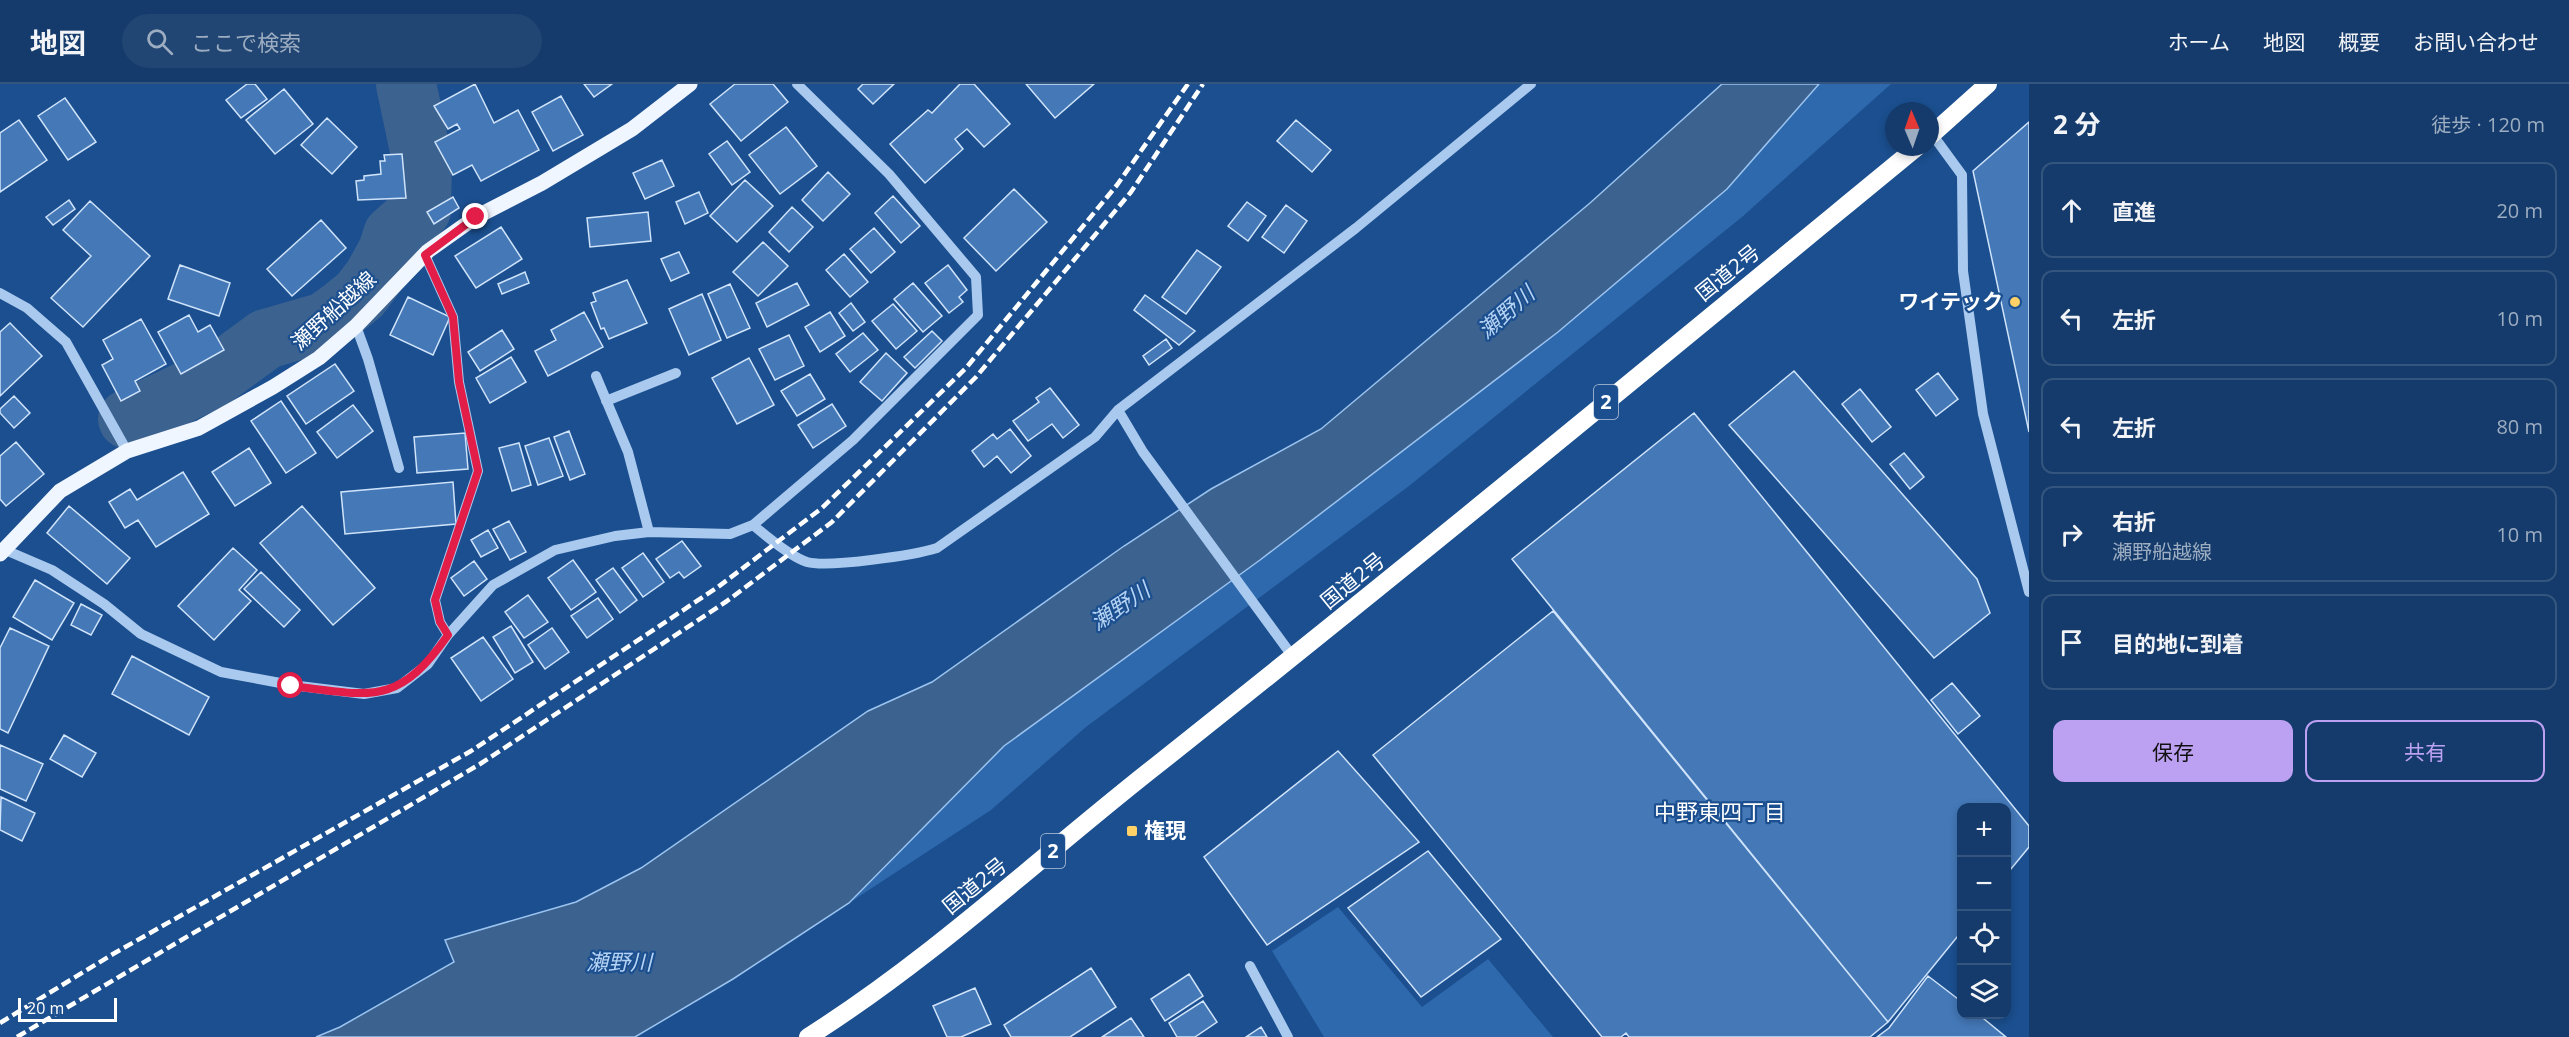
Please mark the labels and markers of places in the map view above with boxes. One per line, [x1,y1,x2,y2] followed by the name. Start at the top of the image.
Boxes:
[1898,287,2003,315] place label: ワイテック
[2008,295,2022,309] marker: ワイテック
[1144,816,1186,844] place label: 権現
[1125,824,1139,838] marker: 権現

